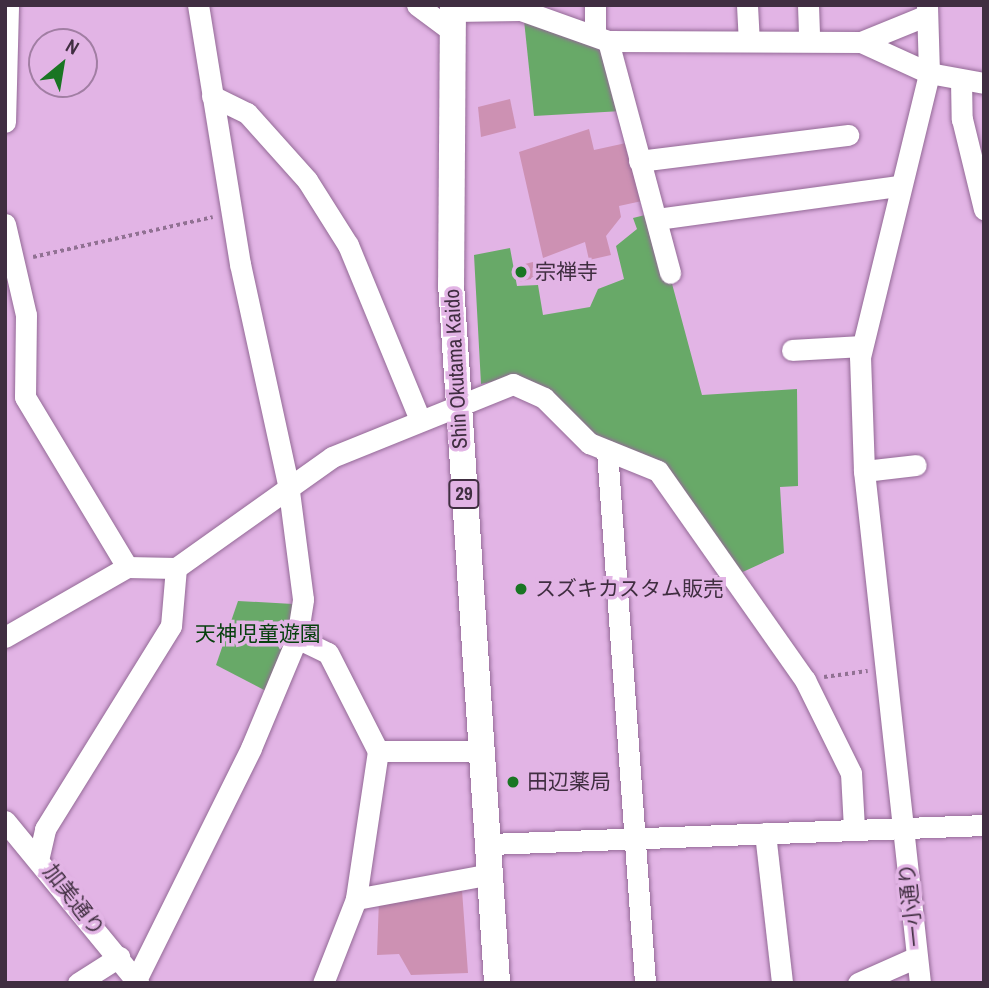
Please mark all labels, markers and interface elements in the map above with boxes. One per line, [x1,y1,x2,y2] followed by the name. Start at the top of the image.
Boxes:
[28,28,98,98] north arrow
[61,32,84,61] text: N
[535,259,598,285] place label: 宗禅寺
[513,264,529,280] marker: 宗禅寺
[439,289,473,449] street label: Shin Okutama Kaido
[448,478,480,509] road number: 29
[535,576,724,602] place label: スズキカスタム販売
[513,581,529,597] marker: スズキカスタム販売
[195,621,321,647] park label: 天神児童遊園
[527,769,611,795] place label: 田辺薬局
[505,774,521,790] marker: 田辺薬局
[38,859,110,941] street label: 加美通り
[894,862,928,948] street label: 一小通り

